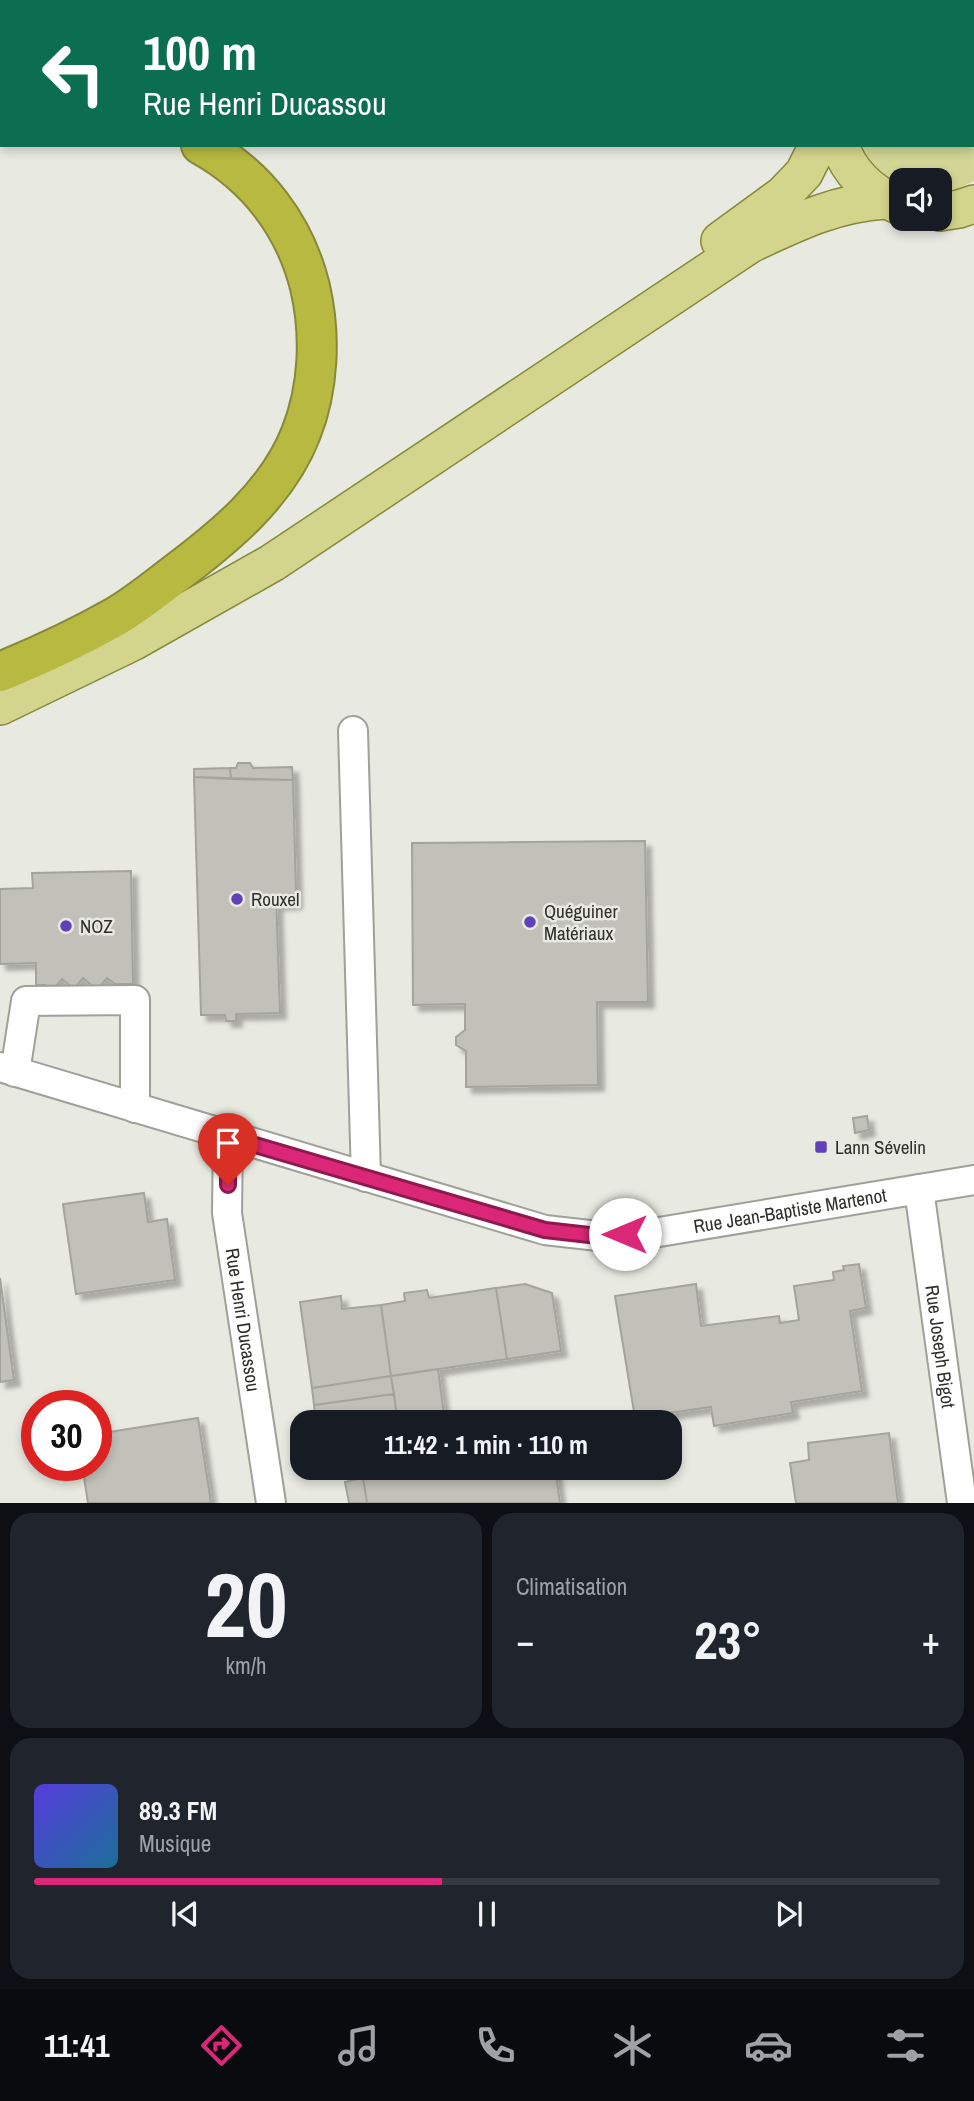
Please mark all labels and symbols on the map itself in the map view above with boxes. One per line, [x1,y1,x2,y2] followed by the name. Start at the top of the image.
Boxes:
[251,886,300,912] place label: Rouxel
[229,891,245,907] marker: Rouxel
[544,898,618,946] place label: Quéguiner Matériaux
[80,913,113,939] place label: NOZ
[522,914,538,930] marker: Quéguiner Matériaux
[58,918,74,934] marker: NOZ
[198,1113,258,1185] pin
[835,1134,926,1160] place label: Lann Sévelin
[813,1139,829,1155] marker: Lann Sévelin
[692,1182,889,1239] street label: Rue Jean-Baptiste Martenot
[588,1197,662,1271] position arrow
[219,1246,267,1393] street label: Rue Henri Ducassou
[919,1283,962,1410] street label: Rue Joseph Bigot
[21,1390,112,1481] speed limit sign: 30

